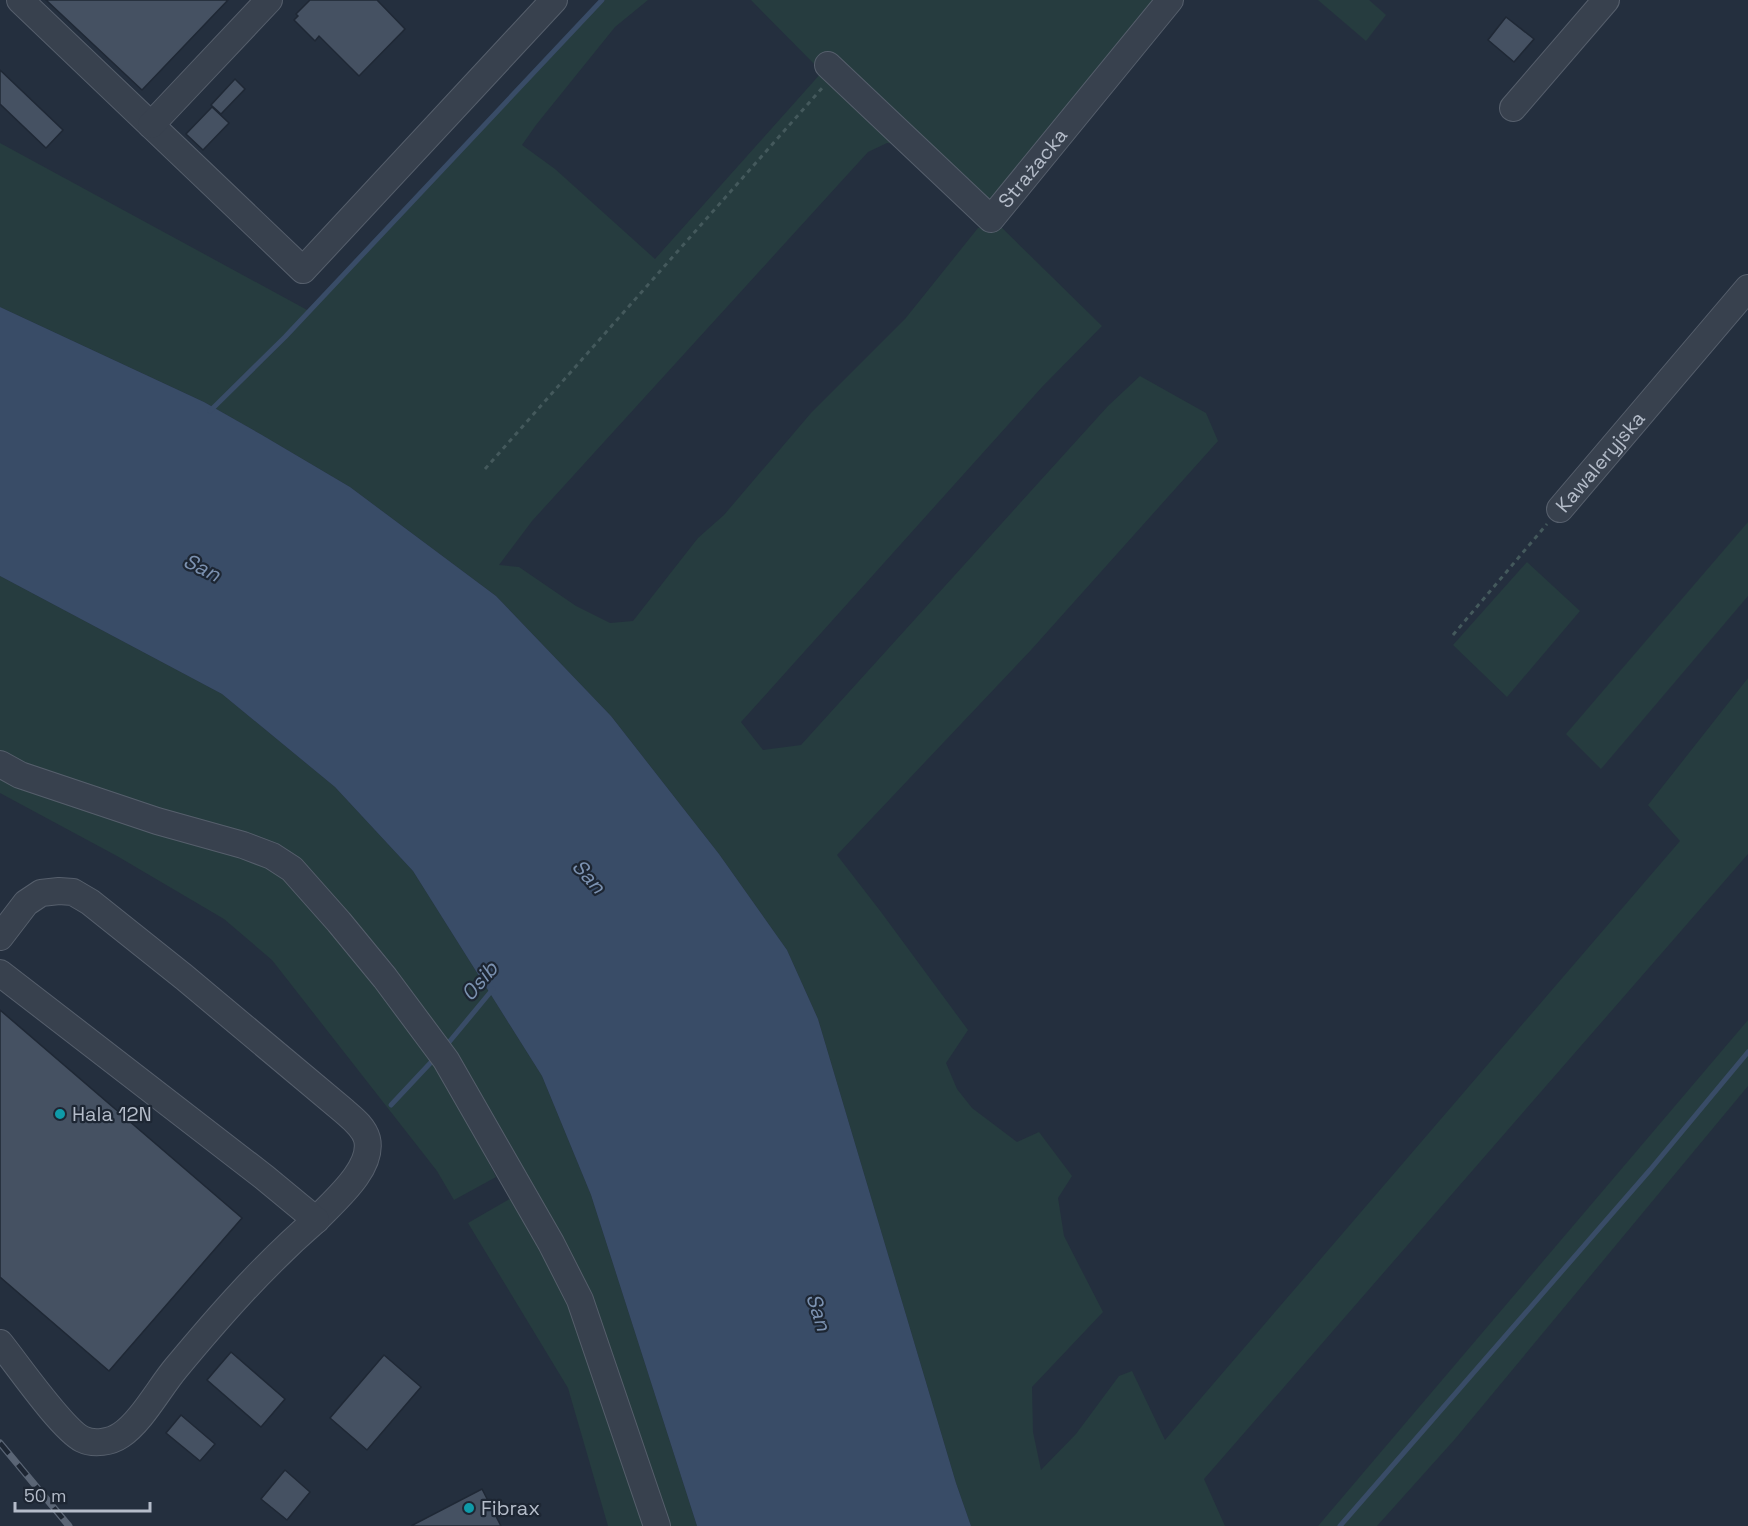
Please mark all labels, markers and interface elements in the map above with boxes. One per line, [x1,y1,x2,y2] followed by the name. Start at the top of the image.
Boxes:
[992,123,1073,213] street label: Strażacka
[1550,406,1651,518] street label: Kawaleryjska
[179,547,226,588] water label: San
[566,853,612,900] water label: San
[455,954,504,1006] water label: Osib
[72,1101,152,1127] place label: Hala 12N
[53,1107,67,1121] marker: Hala 12N
[800,1290,838,1335] water label: San
[15,1475,150,1513] scale bar
[24,1484,66,1507] text: 50 m
[481,1495,540,1521] place label: Fibrax
[462,1501,476,1515] marker: Fibrax

